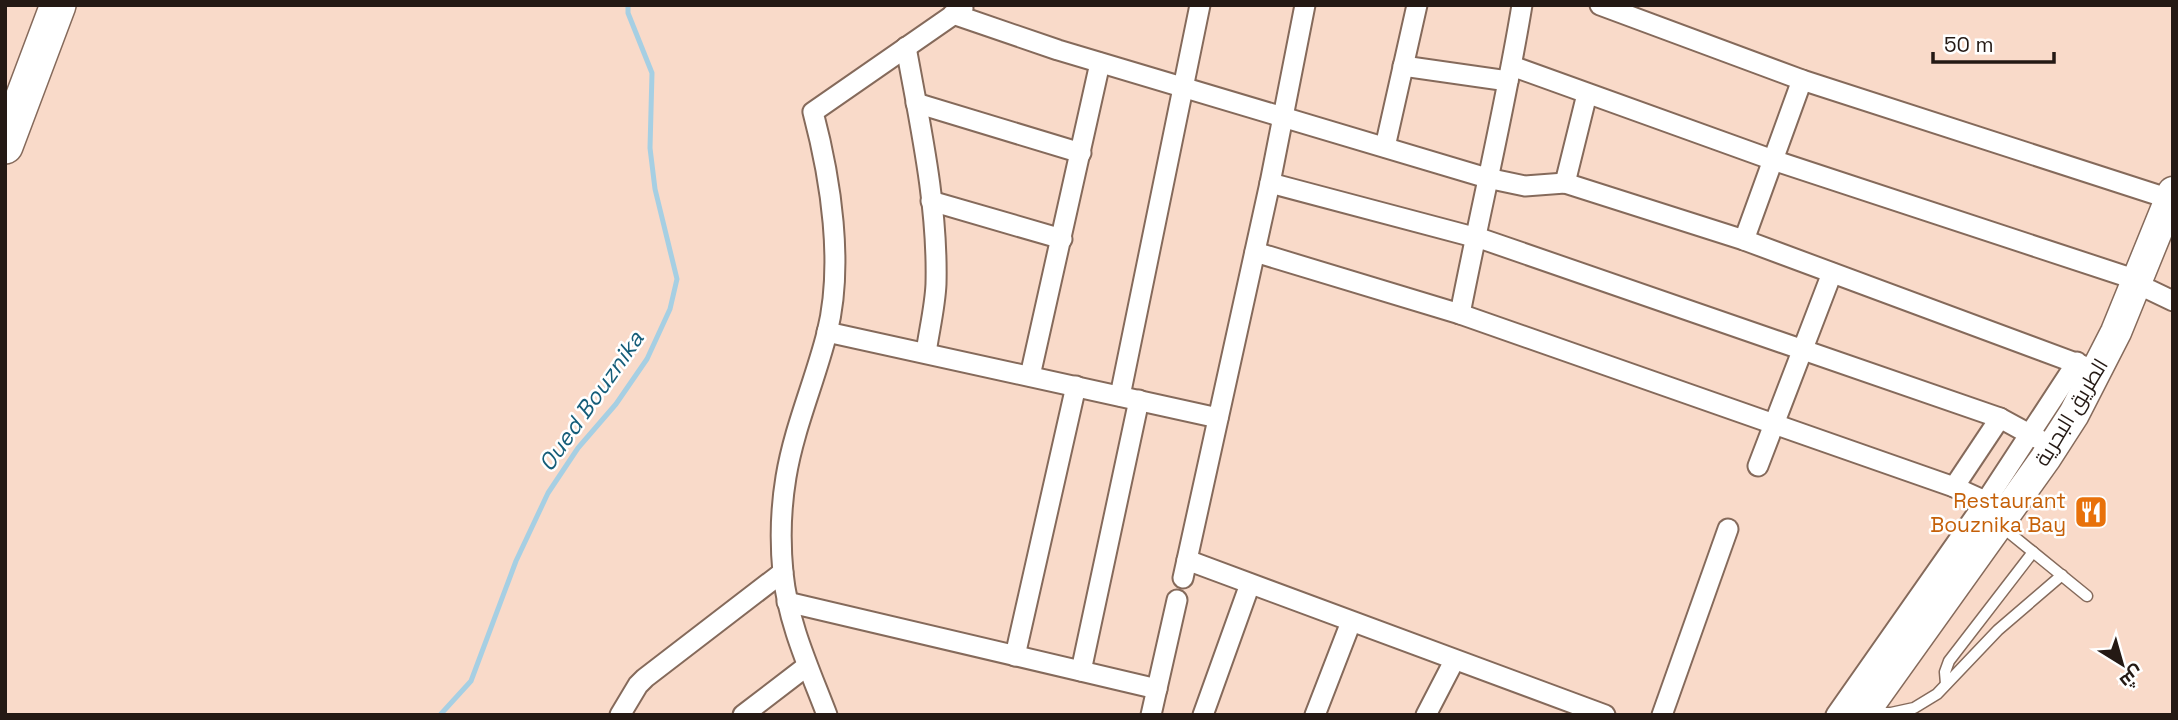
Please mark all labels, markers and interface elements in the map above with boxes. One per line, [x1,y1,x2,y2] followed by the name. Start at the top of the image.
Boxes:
[1933,21,2054,65] scale bar
[1944,31,1994,58] text: 50 m
[532,324,651,477] water label: Oued Bouznika
[2028,353,2114,471] street label: الطريق البحرية
[1930,487,2066,538] place label: Restaurant Bouznika Bay
[2072,493,2110,531] restaurant icon: Restaurant Bouznika Bay
[2087,629,2157,699] north arrow
[2115,660,2149,694] text: ش

